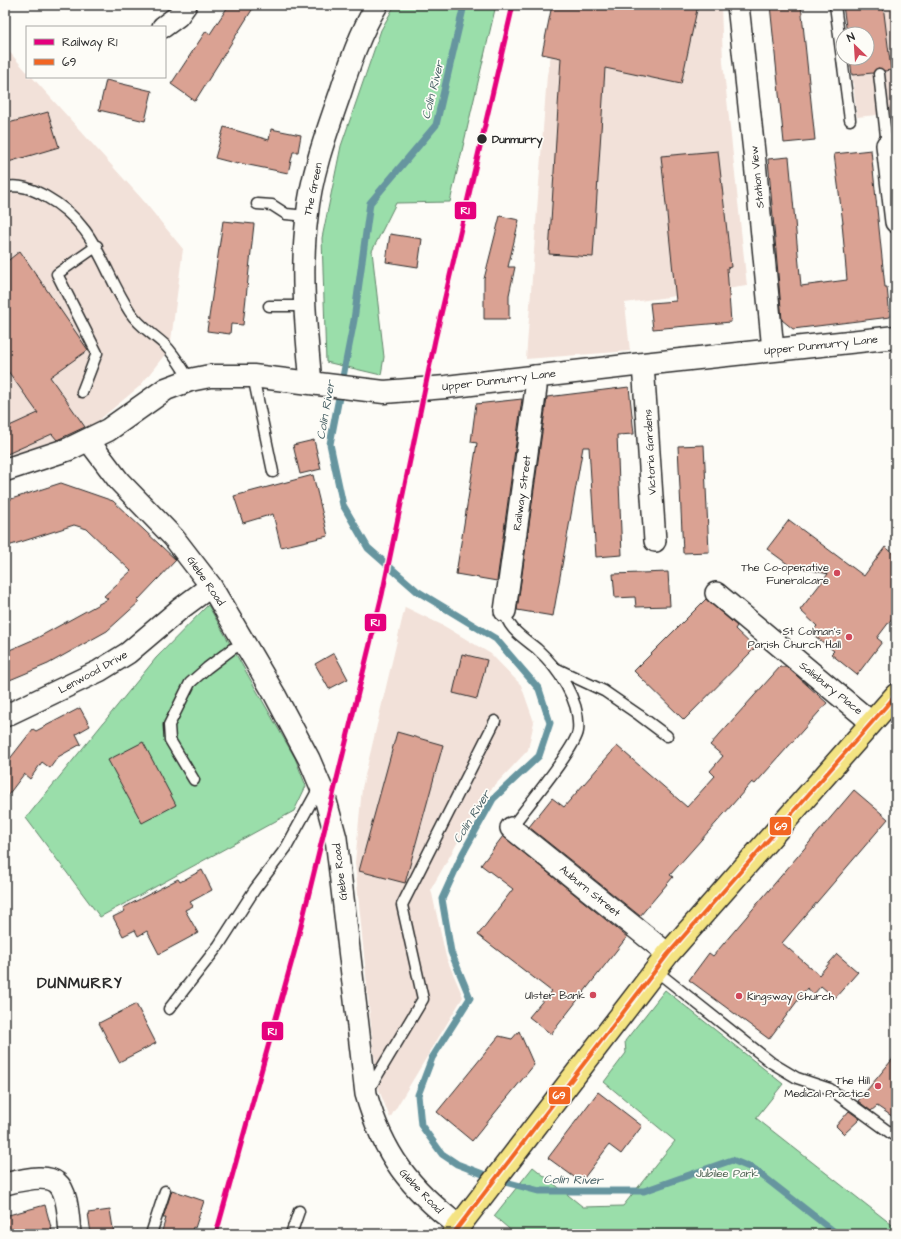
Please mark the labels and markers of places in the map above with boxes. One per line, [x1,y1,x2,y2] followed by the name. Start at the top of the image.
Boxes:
[475,132,489,146] marker: Dunmurry
[492,132,544,149] place label: Dunmurry
[741,560,829,588] place label: The Co-operative Funeralcare
[832,568,842,578] marker: The Co-operative Funeralcare
[748,624,841,652] place label: St Colman's Parish Church Hall
[844,632,854,642] marker: St Colman's Parish Church Hall
[525,988,585,1003] place label: Ulster Bank
[747,989,835,1005] place label: Kingsway Church
[588,990,598,1000] marker: Ulster Bank
[734,991,744,1001] marker: Kingsway Church
[784,1073,870,1101] place label: The Hill Medical Practice
[873,1081,883,1091] marker: The Hill Medical Practice

